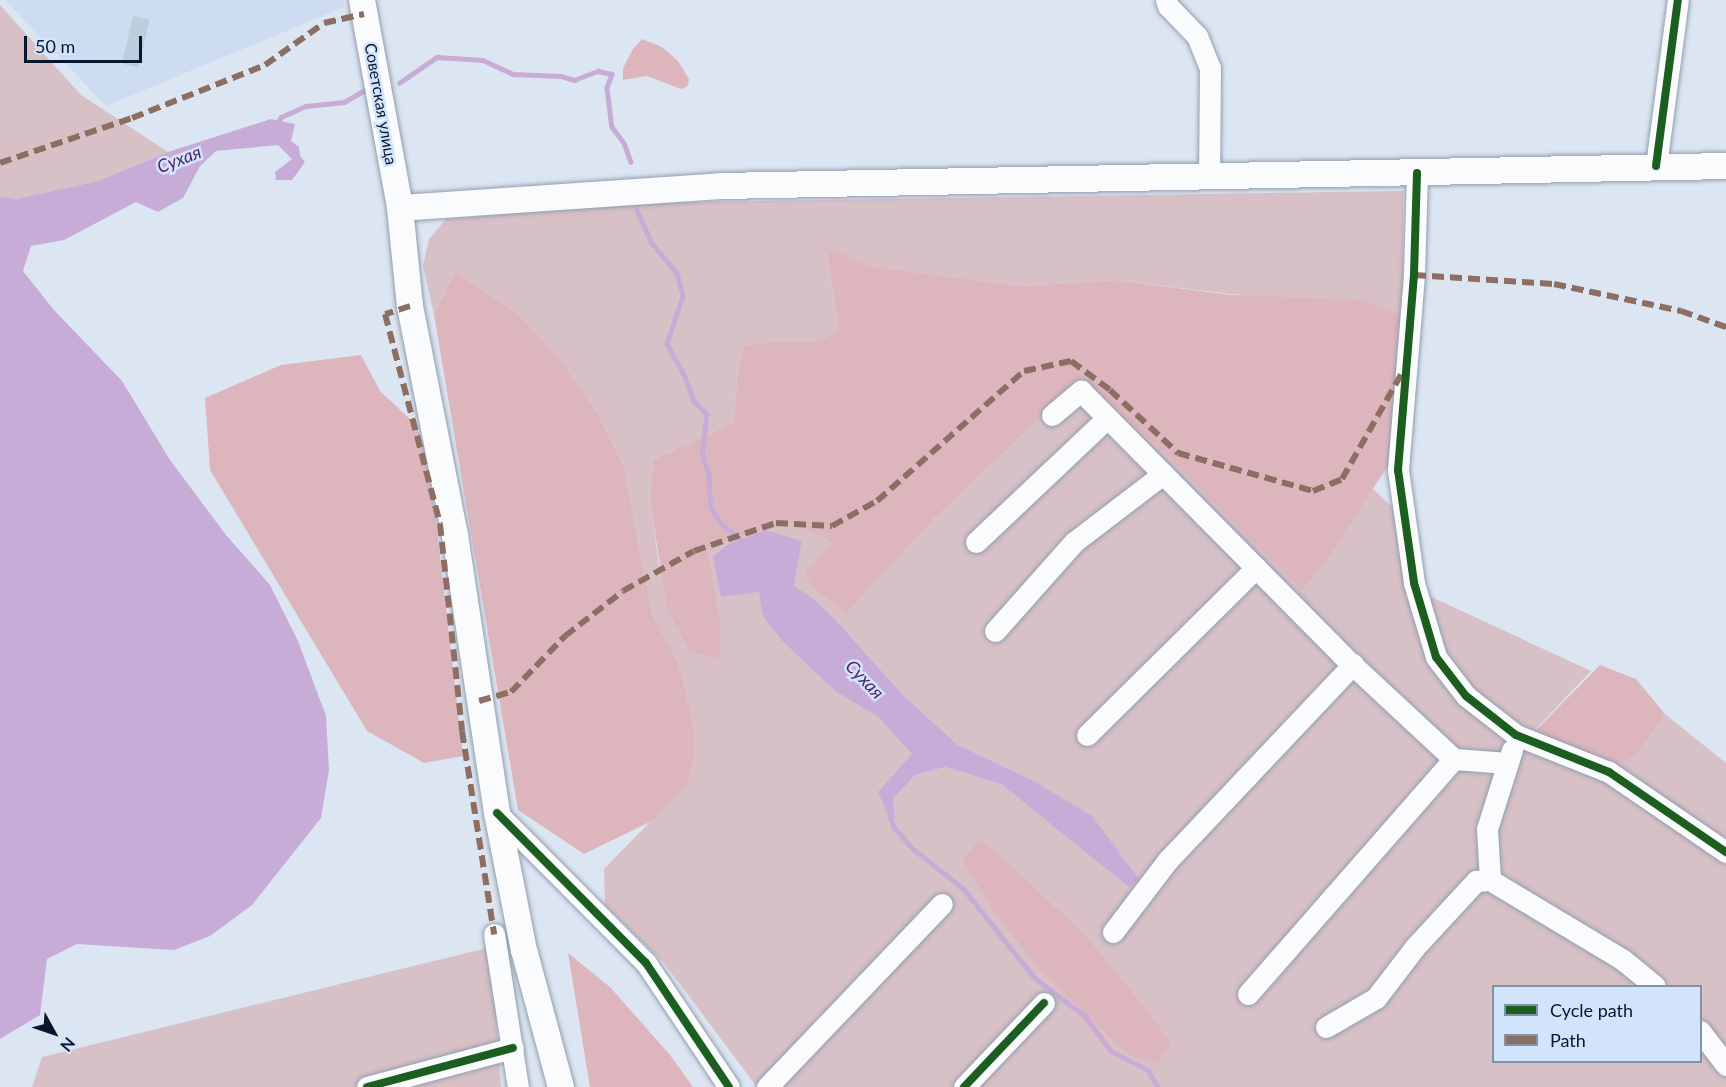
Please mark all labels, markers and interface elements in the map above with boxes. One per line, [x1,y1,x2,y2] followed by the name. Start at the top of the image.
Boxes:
[27,24,146,62] scale bar
[35,35,75,57] text: 50 m
[361,42,401,166] street label: Советская улица
[154,141,204,177] water label: Сухая
[841,655,889,703] water label: Сухая
[1492,985,1702,1063] legend
[1550,999,1633,1021] text: Cycle path
[24,1003,84,1063] north arrow
[1550,1029,1586,1051] text: Path
[57,1034,79,1056] text: N

